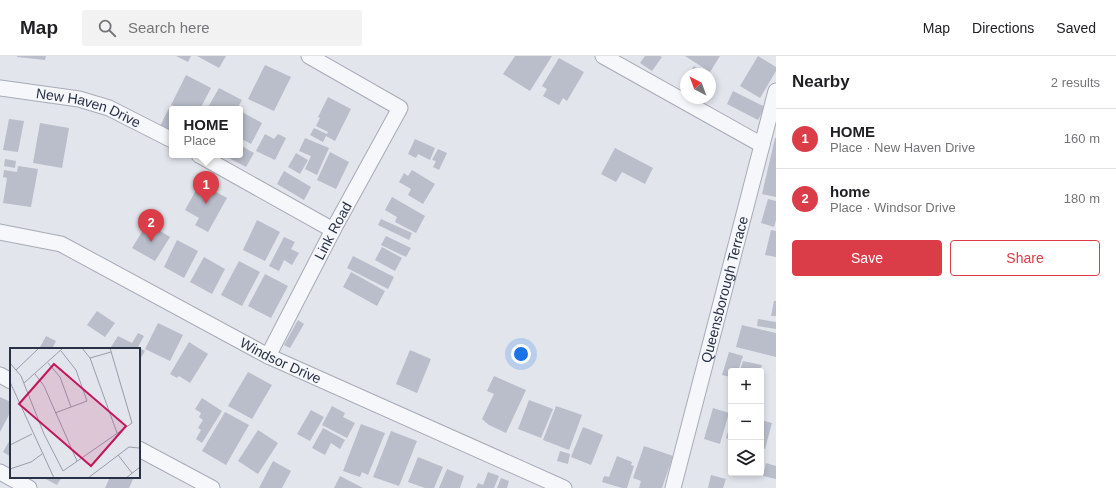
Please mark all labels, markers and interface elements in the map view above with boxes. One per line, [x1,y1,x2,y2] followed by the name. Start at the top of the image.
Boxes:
[82,10,362,46] search box
[20,17,58,38] text: Map
[96,17,118,39] icon: search
[128,19,210,36] text: Search here
[923,20,950,36] text: Map
[972,20,1034,36] text: Directions
[1056,20,1096,36] text: Saved
[680,68,716,104] north arrow
[792,72,850,91] text: Nearby
[1051,75,1100,90] text: 2 results
[35,85,144,131] street label: New Haven Drive
[169,106,243,158] popup
[184,116,229,133] text: HOME
[830,123,875,140] text: HOME
[801,131,809,146] text: 1
[1064,131,1100,146] text: 160 m
[184,133,216,148] text: Place
[830,140,975,155] text: Place · New Haven Drive
[193,171,219,204] pin: 1
[830,183,870,200] text: home
[801,191,809,206] text: 2
[1064,191,1100,206] text: 180 m
[311,199,355,262] street label: Link Road
[830,200,956,215] text: Place · Windsor Drive
[138,209,164,242] pin: 2
[698,214,751,365] street label: Queensborough Terrace
[792,240,942,276] button: Save
[950,240,1100,276] button: Share
[237,334,324,387] street label: Windsor Drive
[511,344,531,364] your location
[10,348,140,478] inset map
[728,368,764,476] map controls
[728,368,764,404] button: +
[728,404,764,440] button: −
[728,440,764,476] button: layers

